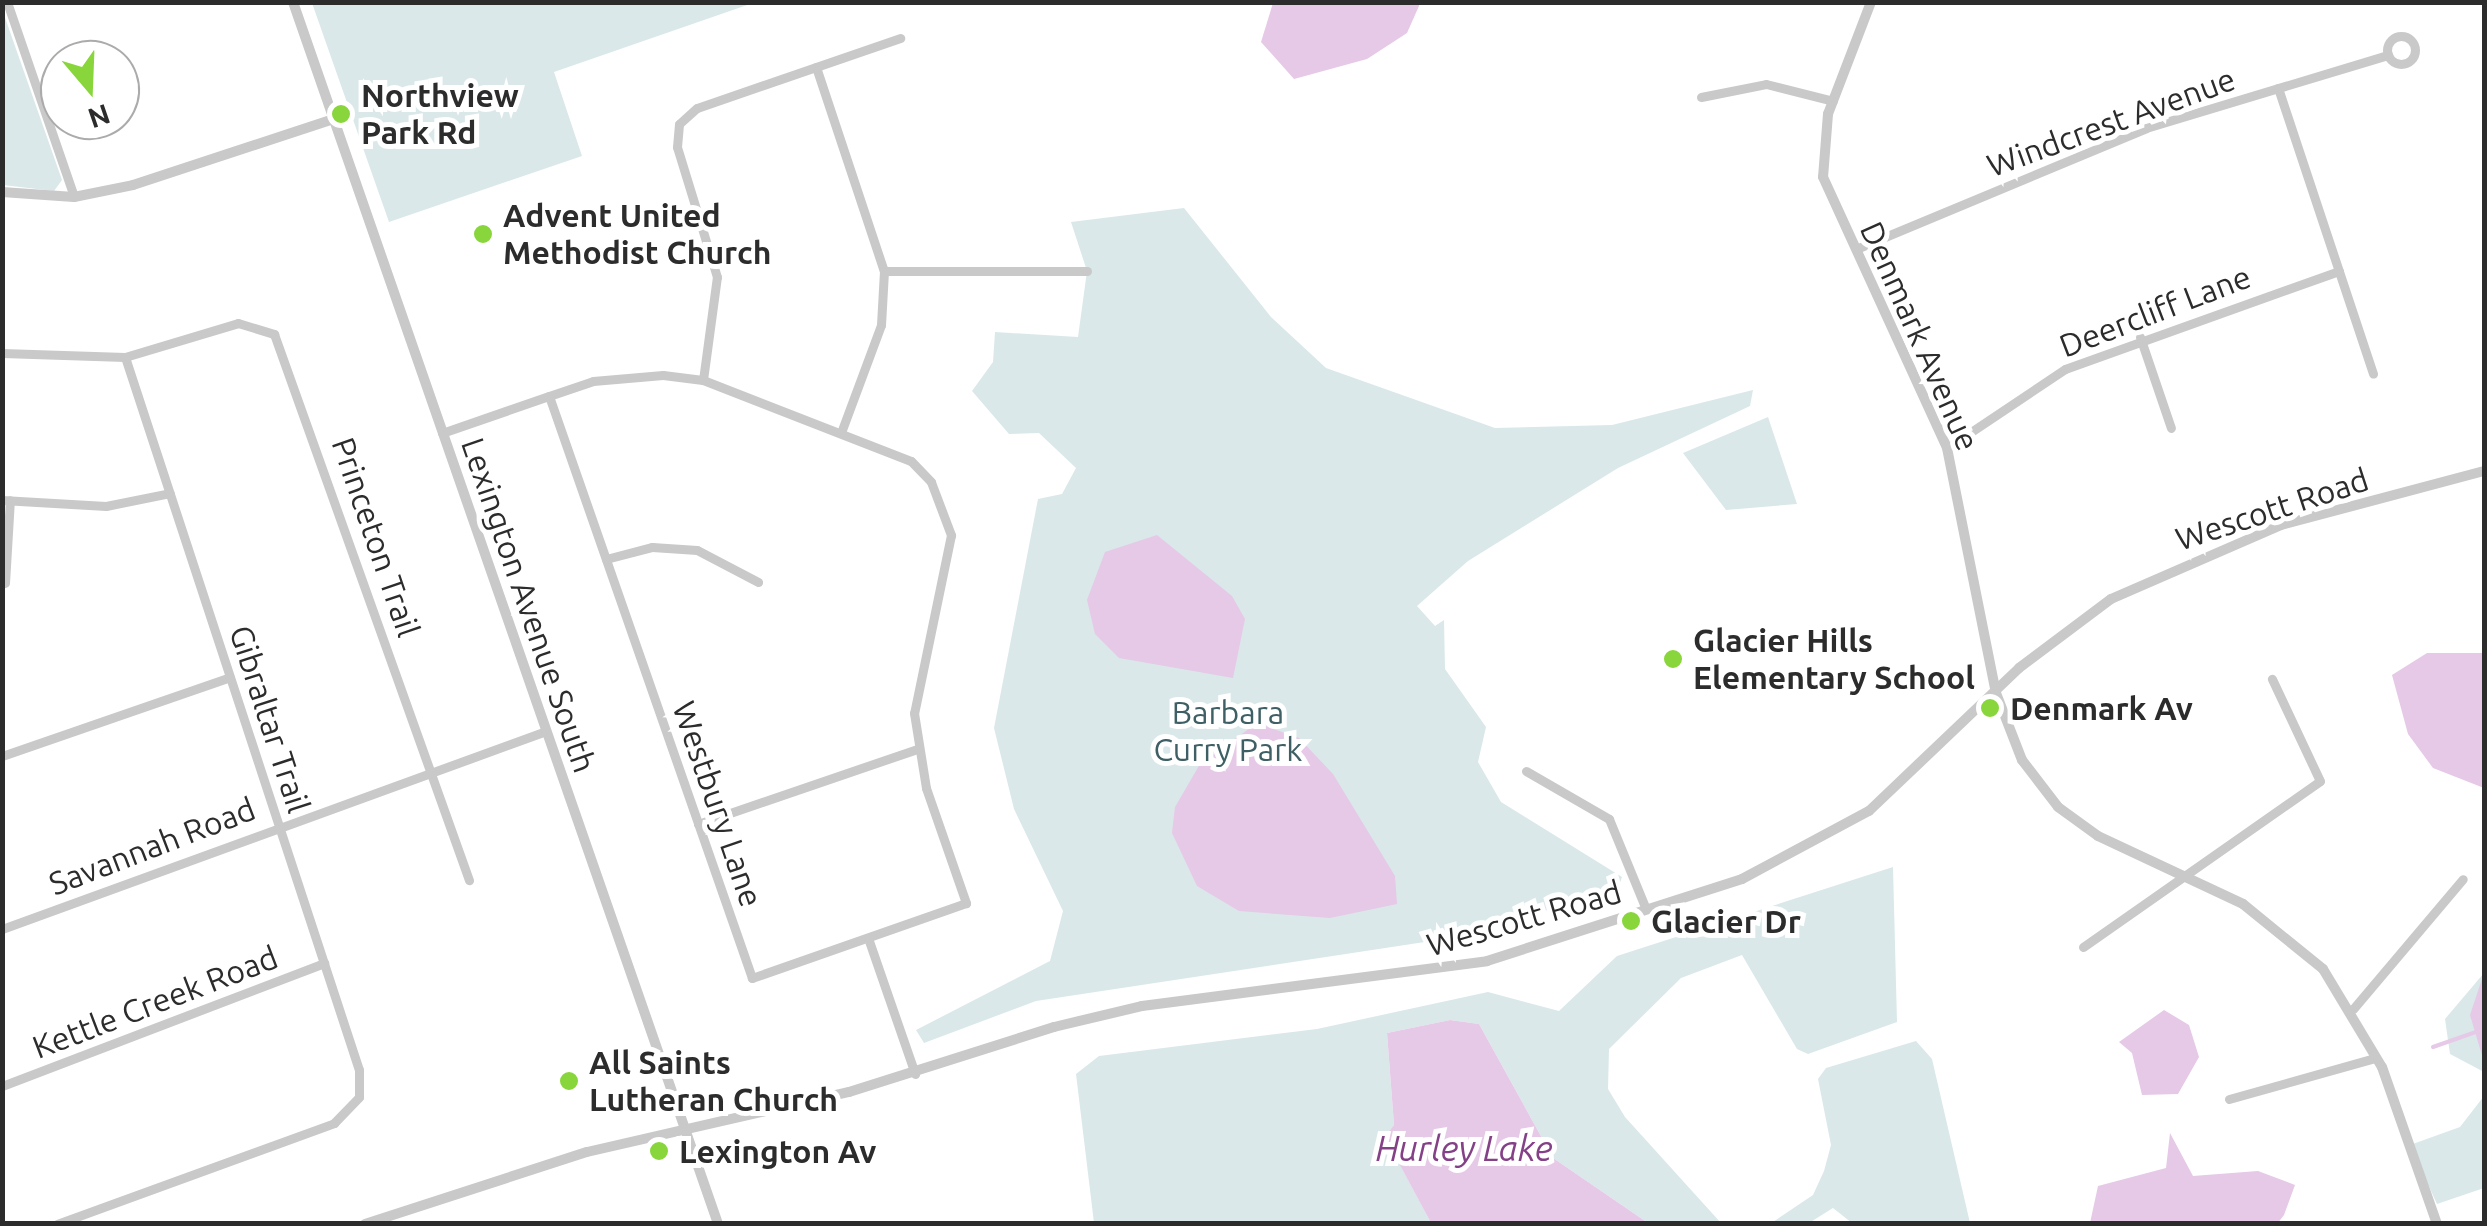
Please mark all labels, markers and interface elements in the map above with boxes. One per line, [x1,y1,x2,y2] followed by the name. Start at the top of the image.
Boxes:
[40,40,140,140] north arrow
[1982,59,2240,185] street label: Windcrest Avenue
[361,77,519,152] place label: Northview Park Rd
[84,99,114,135] text: N
[330,103,352,125] marker: Northview Park Rd
[503,197,771,272] place label: Advent United Methodist Church
[1852,216,1988,456] street label: Denmark Avenue
[472,223,494,245] marker: Advent United Methodist Church
[2054,257,2256,365] street label: Deercliff Lane
[324,432,428,642] street label: Princeton Trail
[454,433,604,777] street label: Lexington Avenue South
[2171,460,2373,558] street label: Wescott Road
[222,621,318,817] street label: Gibraltar Trail
[1693,622,1975,697] place label: Glacier Hills Elementary School
[1662,648,1684,670] marker: Glacier Hills Elementary School
[2010,689,2193,727] place label: Denmark Av
[1154,694,1302,769] park label: Barbara Curry Park
[665,696,771,912] street label: Westbury Lane
[1979,697,2001,719] marker: Denmark Av
[44,789,260,903] street label: Savannah Road
[1422,872,1626,964] street label: Wescott Road
[1651,902,1801,940] place label: Glacier Dr
[1620,910,1642,932] marker: Glacier Dr
[27,938,283,1066] street label: Kettle Creek Road
[589,1044,838,1119] place label: All Saints Lutheran Church
[558,1070,580,1092] marker: All Saints Lutheran Church
[1375,1127,1553,1169] water label: Hurley Lake
[679,1132,876,1170] place label: Lexington Av
[648,1140,670,1162] marker: Lexington Av

